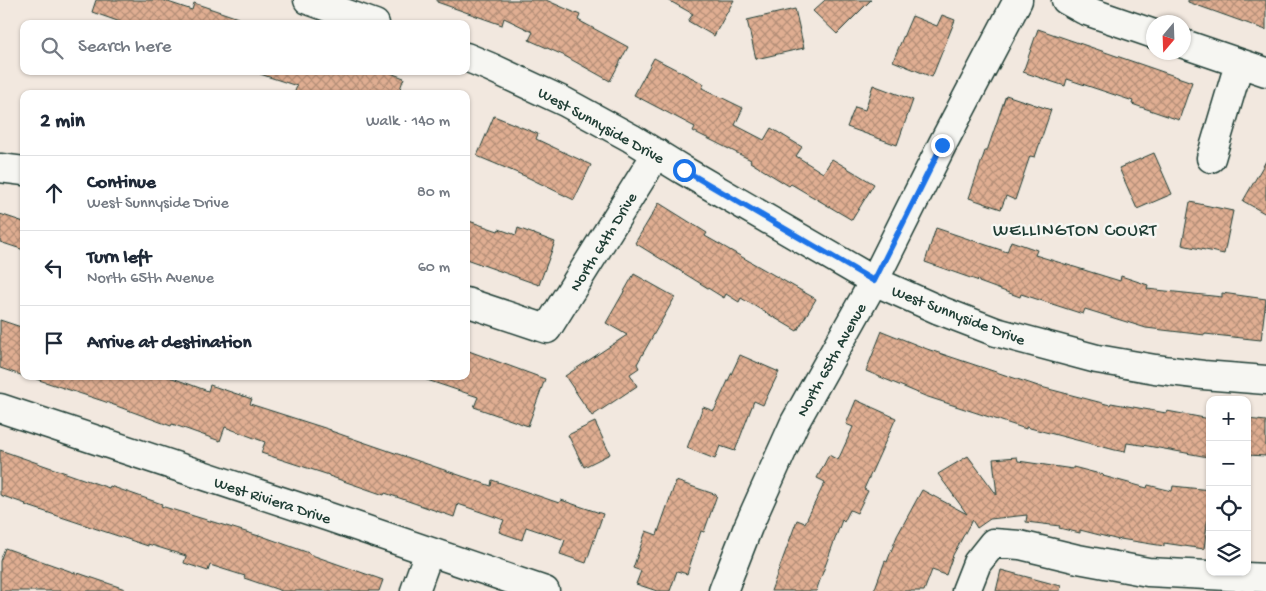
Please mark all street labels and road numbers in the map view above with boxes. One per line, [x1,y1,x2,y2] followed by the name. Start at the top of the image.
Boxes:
[534,84,668,170] street label: West Sunnyside Drive
[567,189,643,296] street label: North 64th Drive
[888,283,1028,352] street label: West Sunnyside Drive
[794,300,872,421] street label: North 65th Avenue
[211,474,334,530] street label: West Riviera Drive

